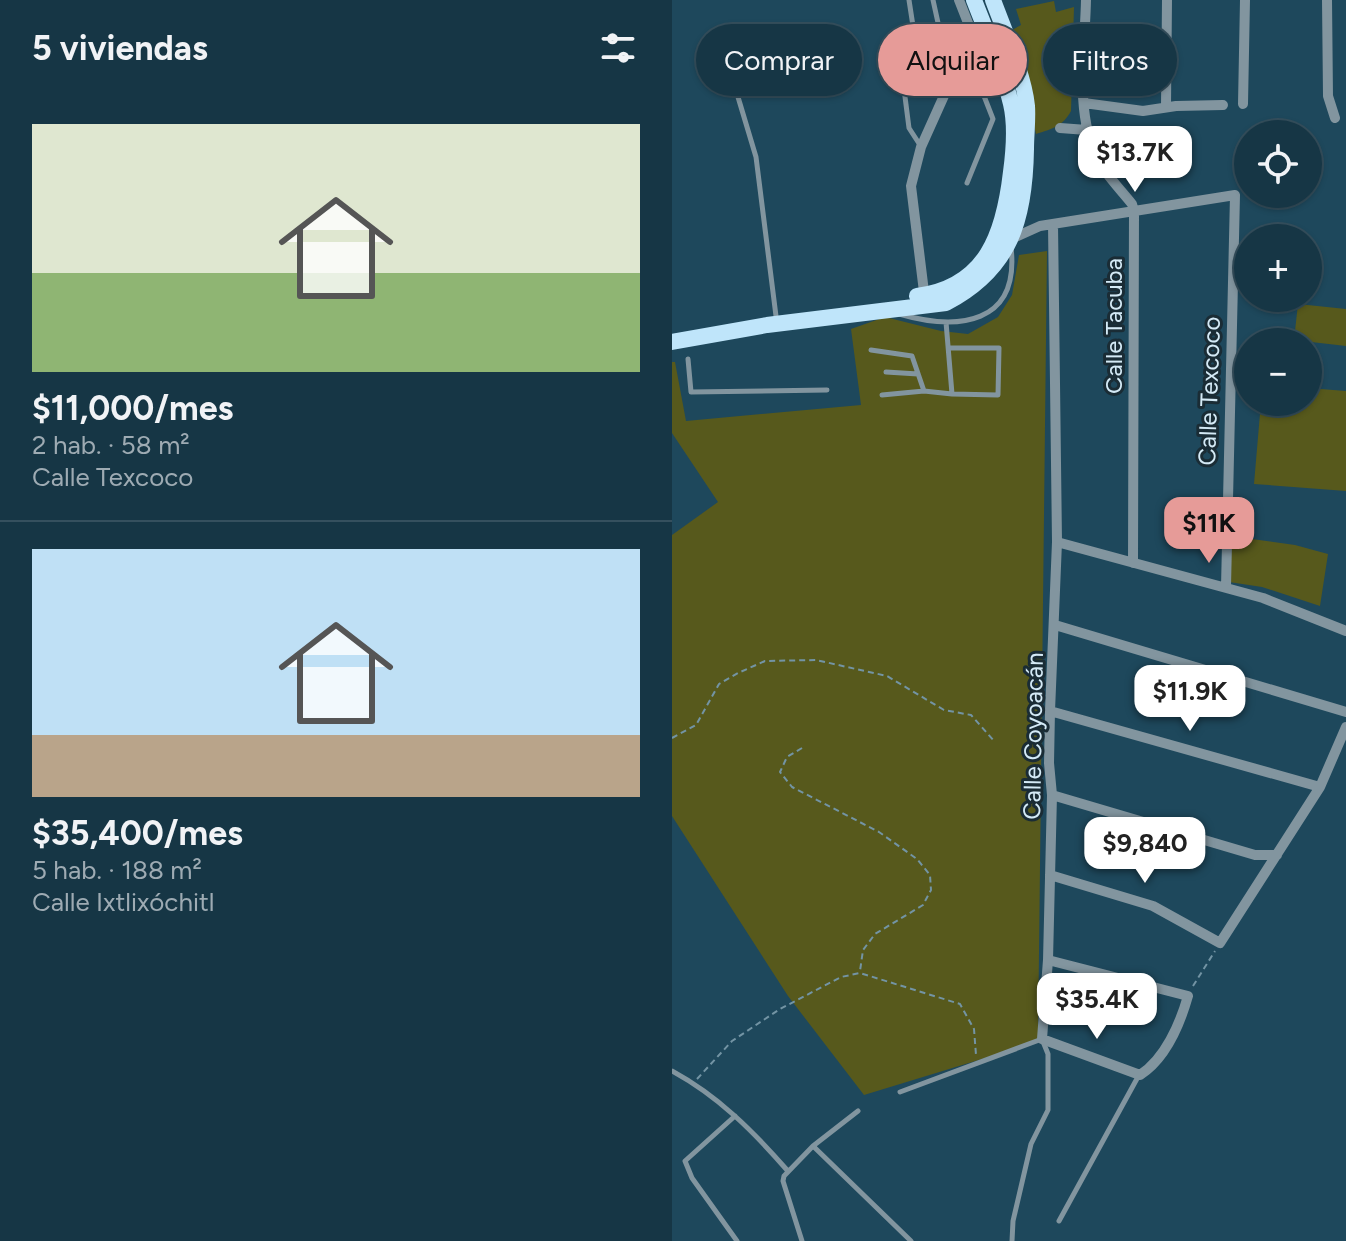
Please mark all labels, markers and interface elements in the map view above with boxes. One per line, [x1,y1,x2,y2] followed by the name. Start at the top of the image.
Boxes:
[696,24,862,96] chip: Comprar
[878,24,1027,96] chip: Alquilar
[1043,24,1177,96] chip: Filtros
[596,26,640,70] icon: filters
[32,28,208,69] text: 5 viviendas
[1234,120,1322,416] map controls
[1234,120,1322,208] button: locate
[1070,126,1200,194] pin: $13.7K
[1096,136,1174,168] text: $13.7K
[264,176,408,320] icon: home
[1234,224,1322,312] button: +
[1099,258,1128,394] street label: Calle Tacuba
[1192,316,1226,466] street label: Calle Texcoco
[1234,328,1322,416] button: −
[32,388,233,429] text: $11,000/mes
[32,429,190,461] text: 2 hab. · 58 m²
[32,461,193,493] text: Calle Texcoco
[1162,497,1256,565] pin: $11K
[1182,507,1236,539] text: $11K
[264,601,408,745] icon: home
[1017,652,1049,820] street label: Calle Coyoacán
[1125,665,1255,733] pin: $11.9K
[1152,675,1228,707] text: $11.9K
[32,813,243,854] text: $35,400/mes
[1080,817,1210,885] pin: $9,840
[1102,827,1188,859] text: $9,840
[32,854,202,886] text: 5 hab. · 188 m²
[32,886,215,918] text: Calle Ixtlixóchitl
[1032,973,1162,1041] pin: $35.4K
[1055,983,1139,1015] text: $35.4K

